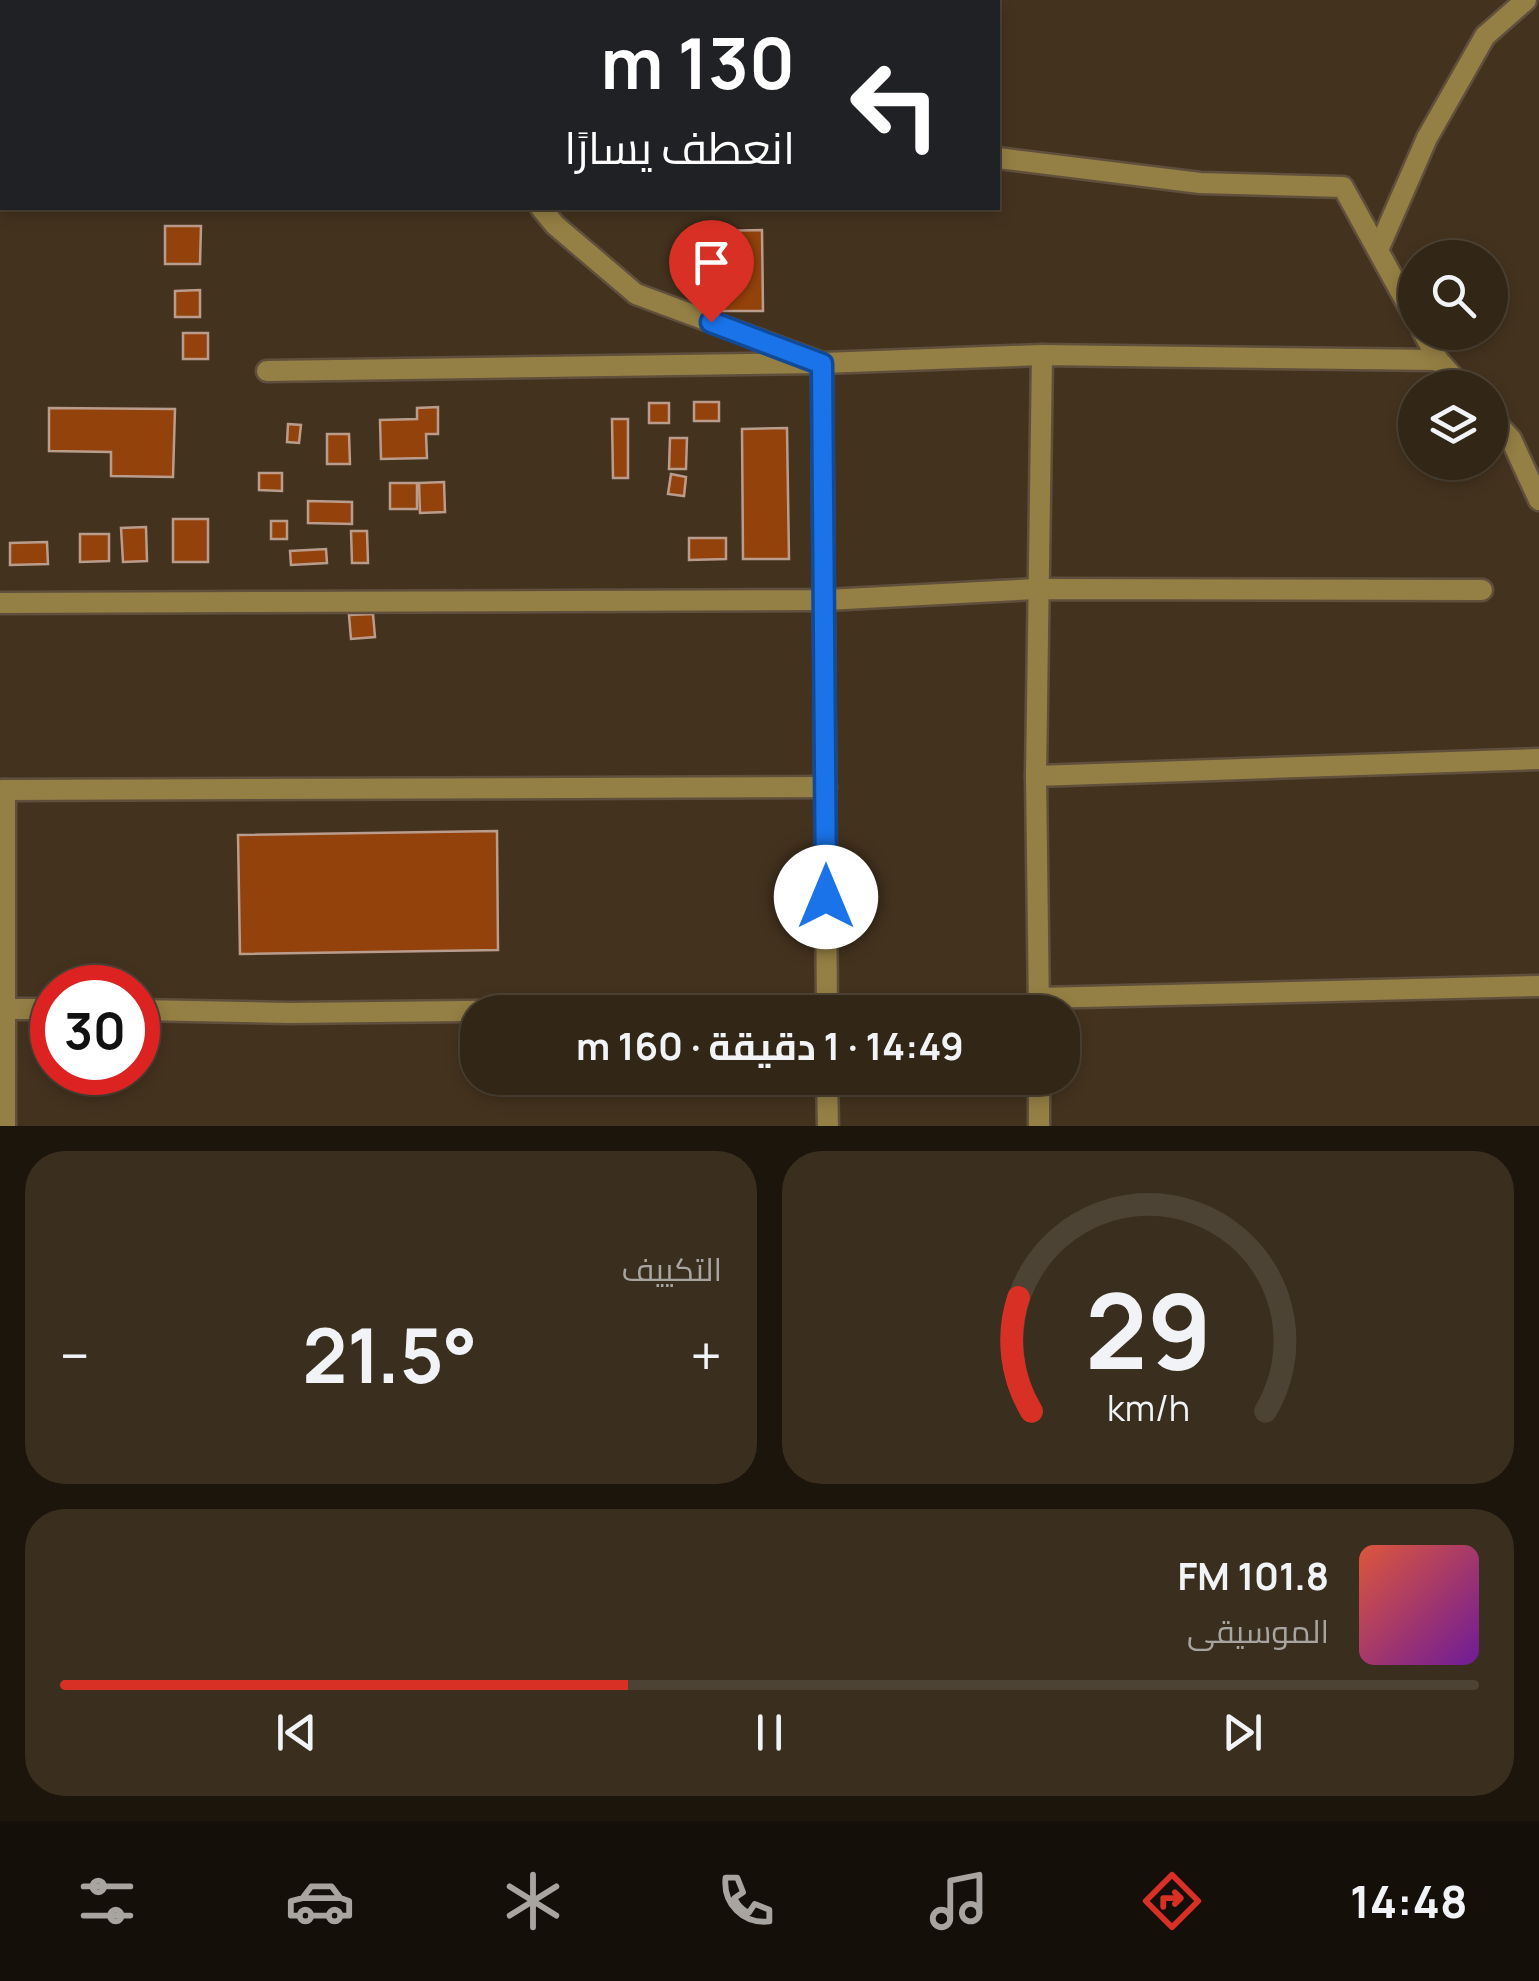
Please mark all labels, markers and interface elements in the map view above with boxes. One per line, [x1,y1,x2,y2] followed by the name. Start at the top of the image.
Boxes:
[601,14,795,110] text: 130 m
[830,40,960,170] icon: left
[564,116,795,178] text: انعطف يسارًا
[669,220,754,323] pin
[684,235,739,290] icon: arrive
[1398,240,1508,480] map controls
[1398,240,1508,350] button: search
[1398,370,1508,480] button: layers
[774,845,878,949] position arrow
[30,965,160,1095] speed limit sign: 30
[576,1019,964,1071] text: 14:49 · 1 دقيقة · 160 m
[622,1247,722,1291] text: التكييف
[1085,1258,1211,1400] text: 29
[303,1303,477,1406] text: 21.5°
[60,1317,90,1393] text: −
[690,1317,722,1393] text: +
[1106,1383,1190,1432] text: km/h
[1177,1549,1329,1601] text: 101.8 FM
[1187,1609,1329,1653] text: الموسيقى
[269,1705,324,1760] icon: previous
[742,1705,797,1760] icon: pause
[1215,1705,1270,1760] icon: next
[72,1866,142,1936] icon: filters
[285,1866,355,1936] icon: car
[498,1866,568,1936] icon: climate
[711,1866,781,1936] icon: phone
[924,1866,994,1936] icon: music
[1137,1866,1207,1936] icon: directions
[1350,1870,1467,1932] text: 14:48

